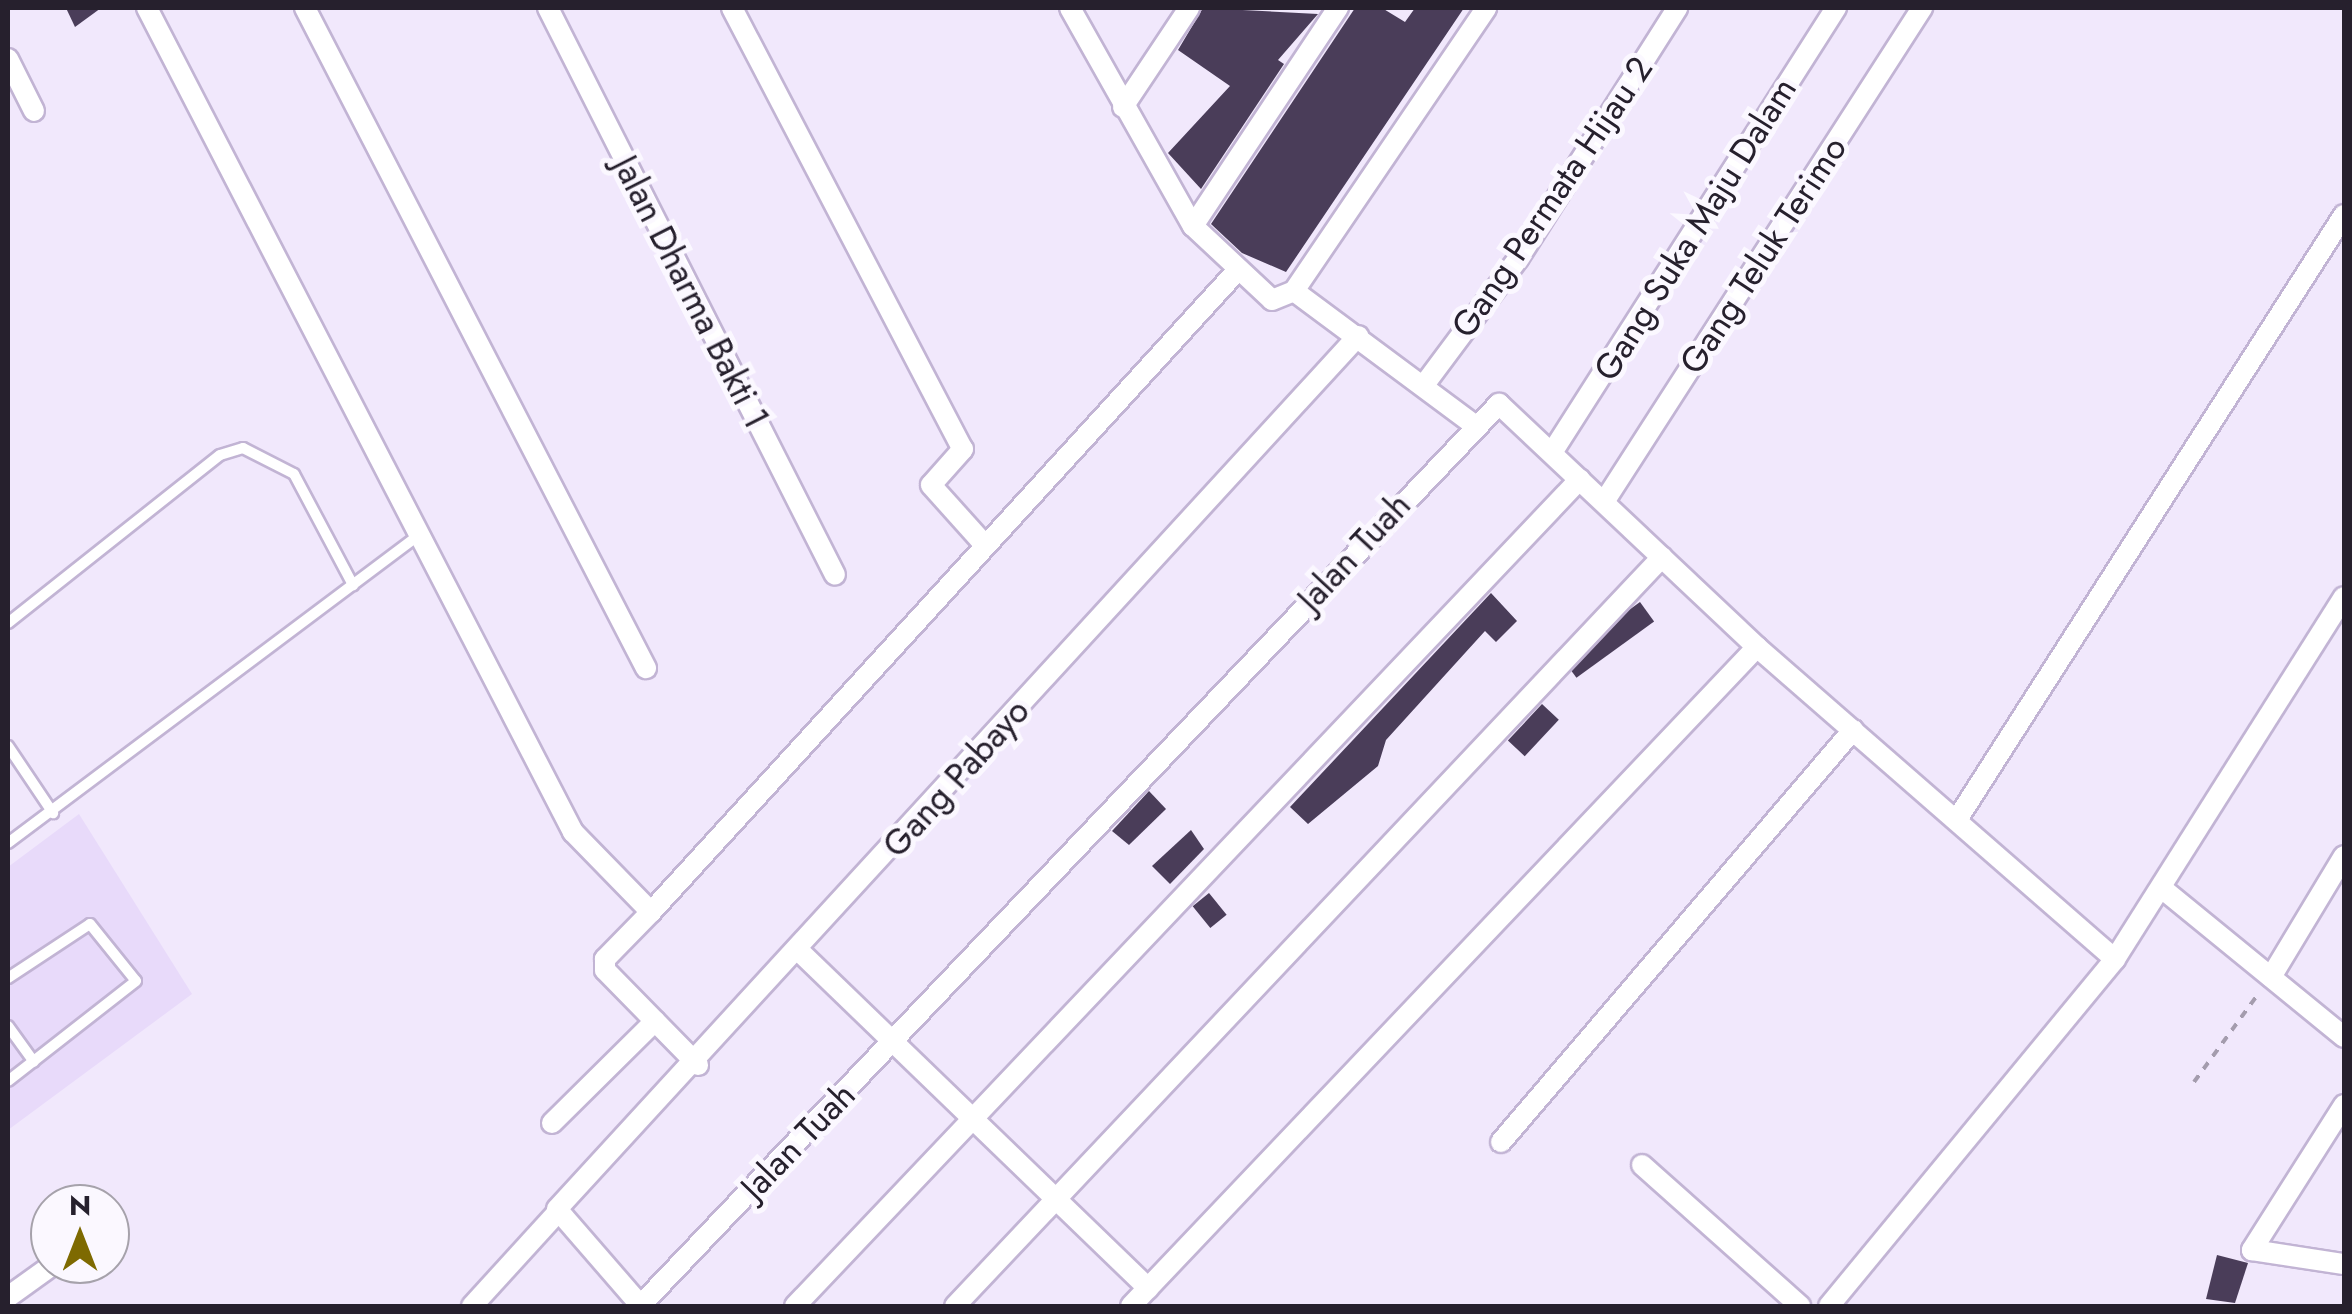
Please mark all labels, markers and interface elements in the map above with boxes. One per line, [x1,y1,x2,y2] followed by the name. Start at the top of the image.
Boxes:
[1443,49,1661,345] street label: Gang Permata Hijau 2
[1585,70,1805,388] street label: Gang Suka Maju Dalam
[1671,129,1855,381] street label: Gang Teluk Terimo
[604,149,778,435] street label: Jalan Dharma Bakti 1
[1289,484,1419,620] street label: Jalan Tuah
[874,690,1038,866] street label: Gang Pabayo
[732,1074,864,1208] street label: Jalan Tuah
[30,1184,130,1284] north arrow
[69,1185,91,1226] text: N

